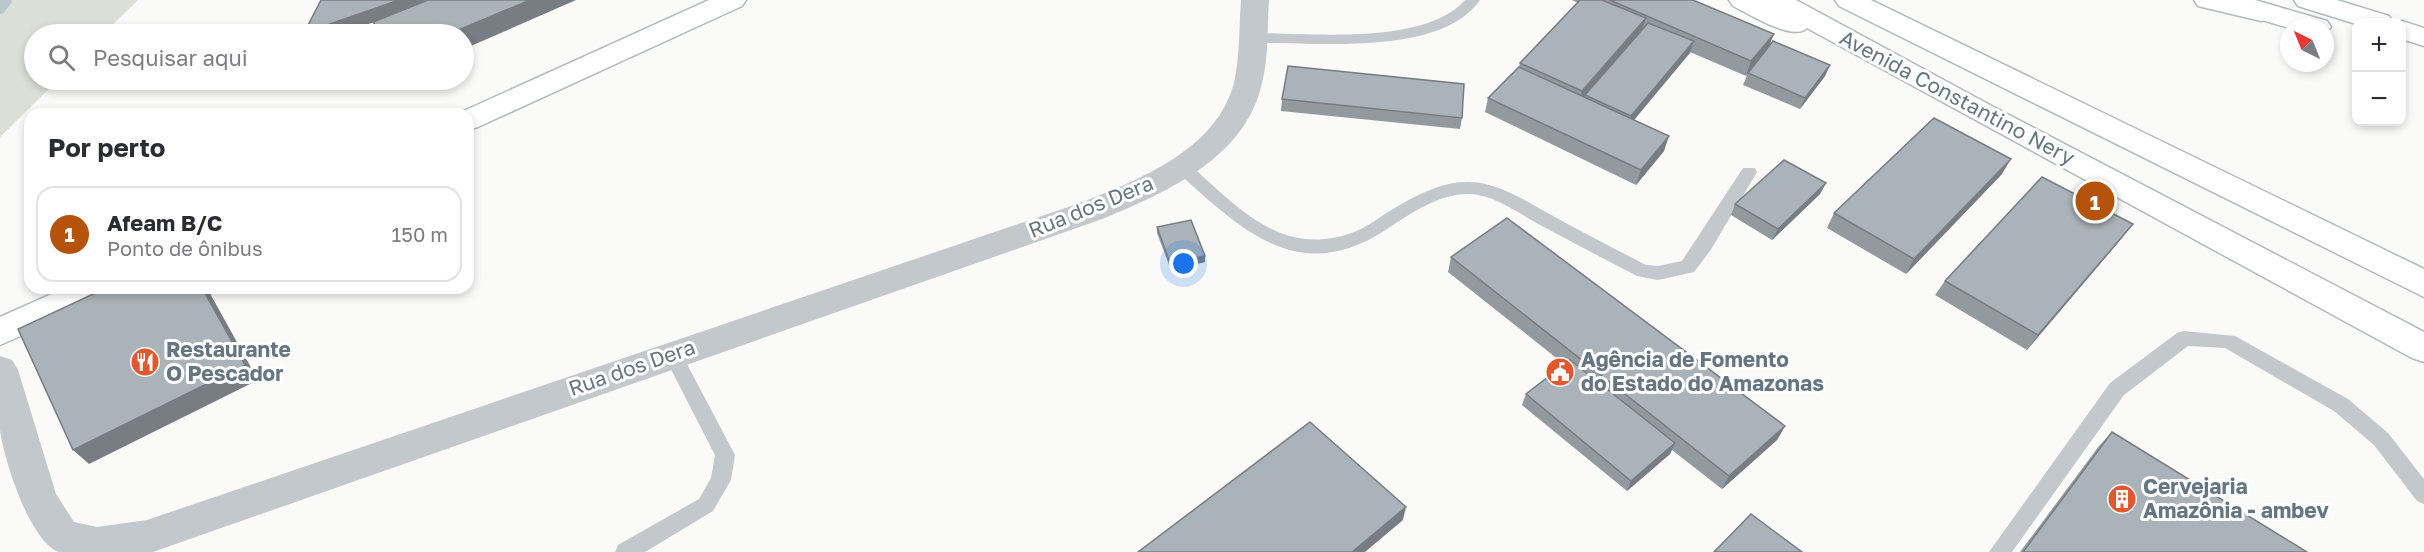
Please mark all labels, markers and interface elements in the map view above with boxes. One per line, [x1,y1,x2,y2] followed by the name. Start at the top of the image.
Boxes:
[2280,18,2334,72] north arrow
[2352,18,2406,126] map controls
[2352,18,2406,72] button: +
[24,24,474,90] search box
[1836,24,2080,170] street label: Avenida Constantino Nery
[45,41,78,74] icon: search
[93,44,248,71] text: Pesquisar aqui
[2352,72,2406,126] button: −
[48,132,165,163] text: Por perto
[1024,169,1157,243] street label: Rua dos Dera
[2076,178,2114,224] pin: 1
[107,209,222,236] text: Afeam B/C
[64,222,75,246] text: 1
[392,222,448,246] text: 150 m
[107,236,263,260] text: Ponto de ônibus
[1169,249,1198,278] your location
[565,333,698,401] street label: Rua dos Dera
[166,336,291,386] place label: Restaurante O Pescador
[129,346,161,378] restaurant icon: Restaurante O Pescador
[1581,346,1824,396] place label: Agência de Fomento do Estado do Amazonas
[1544,356,1576,388] public building icon: Agência de Fomento do Estado do Amazonas
[2143,473,2329,523] place label: Cervejaria Amazônia - ambev
[2106,483,2138,515] building icon: Cervejaria Amazônia - ambev

